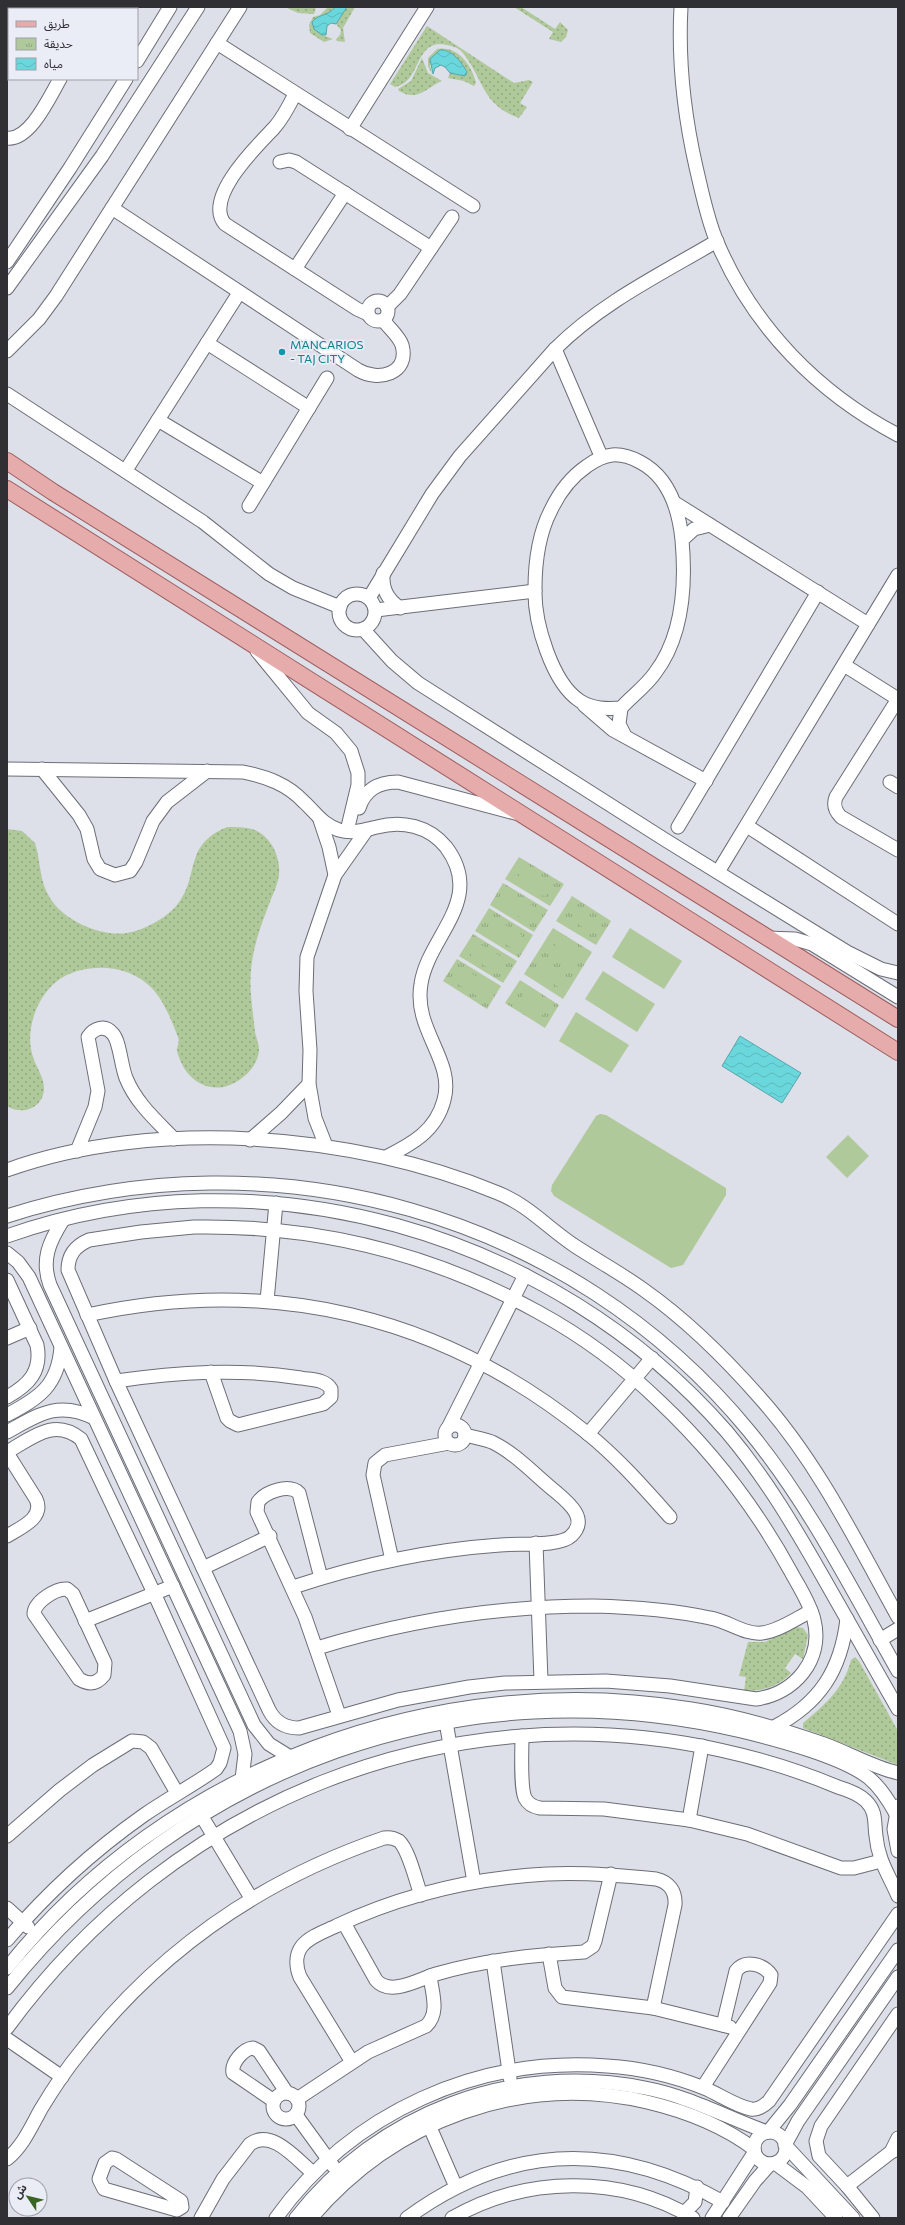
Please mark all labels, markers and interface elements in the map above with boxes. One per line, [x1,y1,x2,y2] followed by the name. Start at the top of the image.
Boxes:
[8,8,138,80] legend
[44,16,70,32] text: طريق
[44,36,73,51] text: حديقة
[44,56,63,71] text: مياه
[290,337,364,366] place label: MANCARIOS - TAJ CITY
[277,347,287,357] marker: MANCARIOS - TAJ CITY
[8,2177,48,2217] north arrow
[10,2181,30,2201] text: ش

